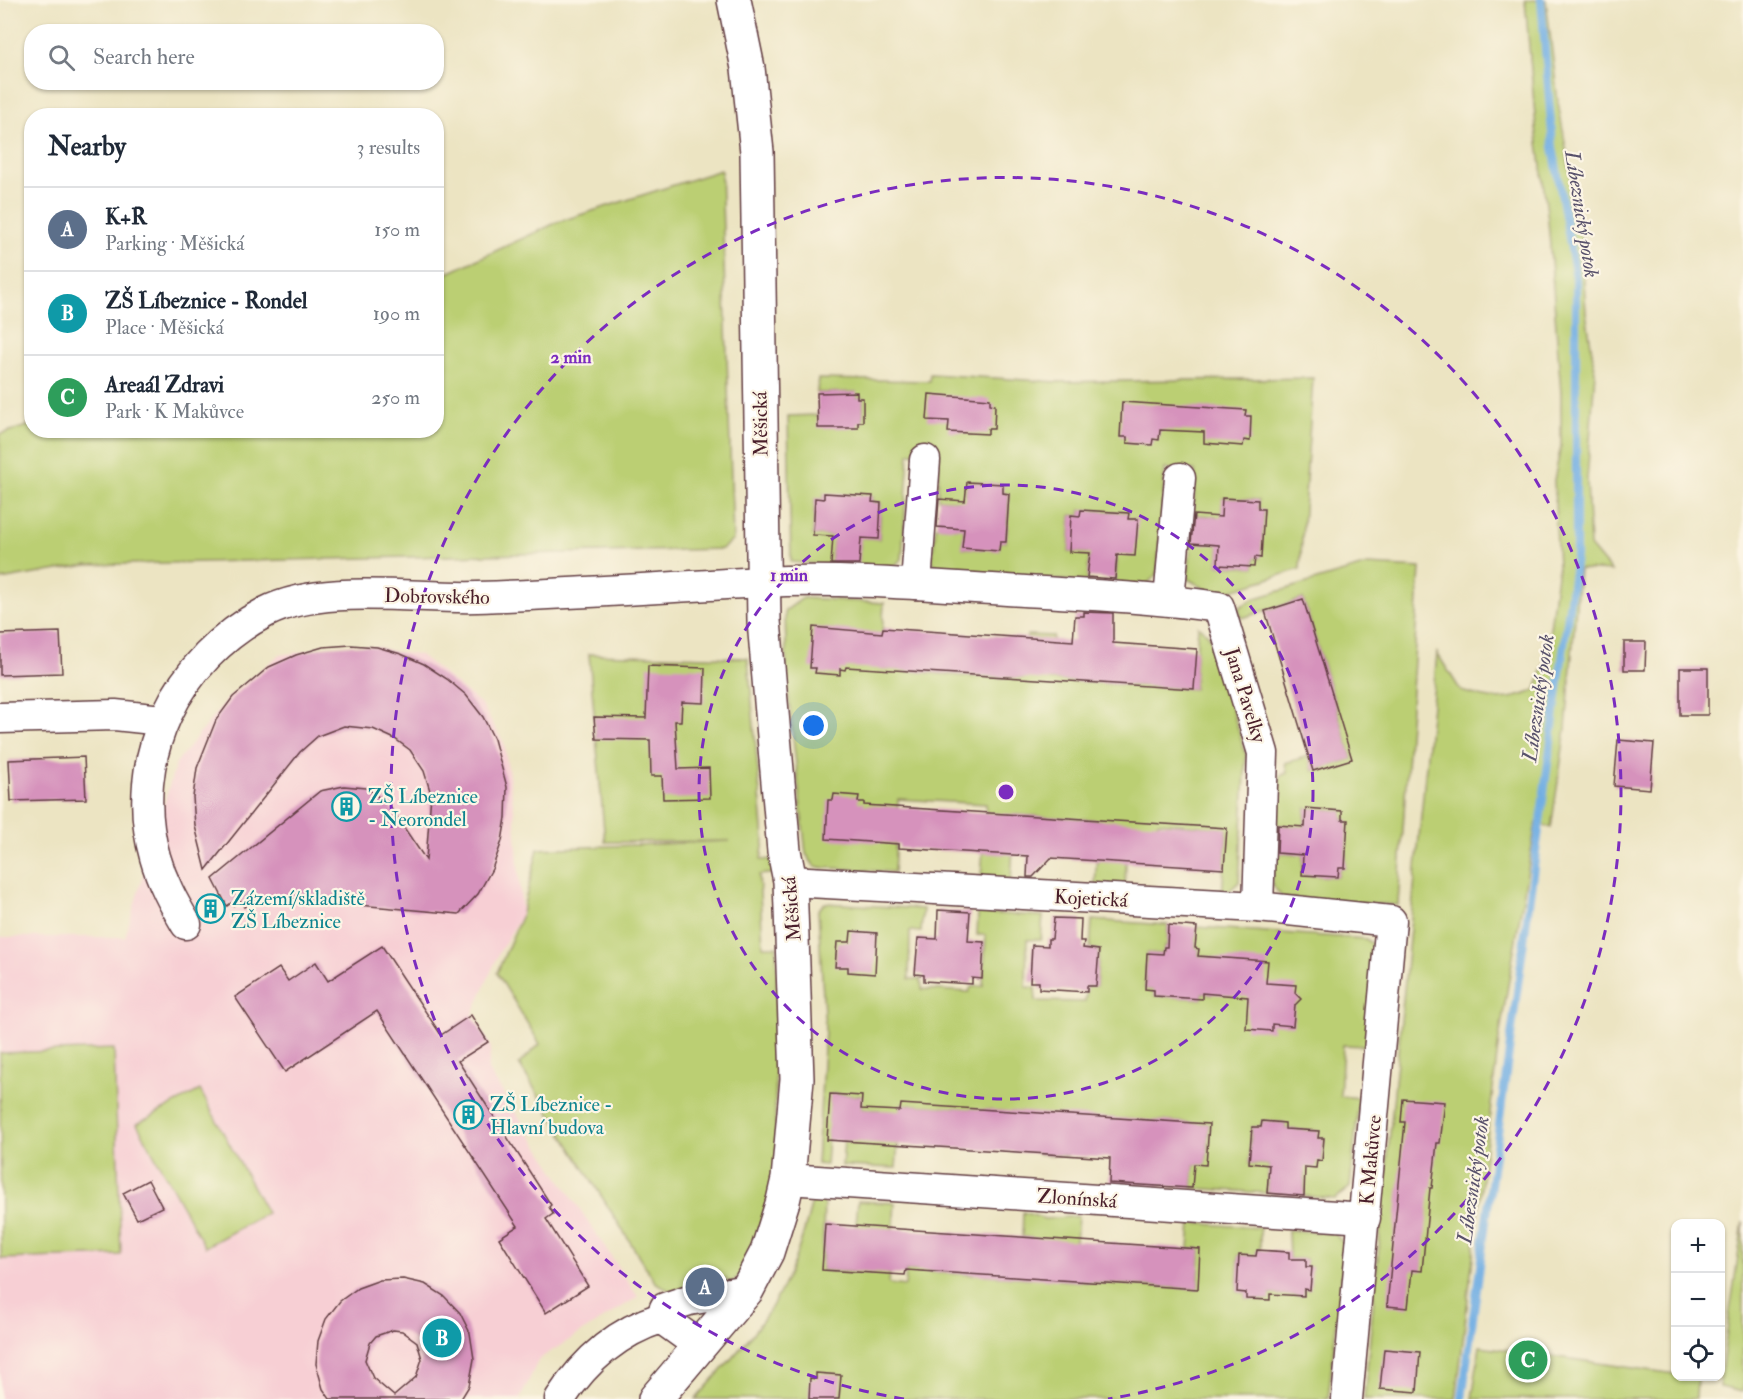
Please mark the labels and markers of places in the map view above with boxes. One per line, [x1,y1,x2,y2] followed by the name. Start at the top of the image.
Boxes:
[996,782,1016,802] centre of rings
[368,783,478,832] place label: ZŠ Líbeznice - Neorondel
[331,791,363,823] building icon: ZŠ Líbeznice - Neorondel
[231,886,365,934] place label: Zázemí/skladiště ZŠ Líbeznice
[194,893,226,925] building icon: Zázemí/skladiště ZŠ Líbeznice
[490,1091,613,1140] place label: ZŠ Líbeznice - Hlavní budova
[453,1099,485,1131] building icon: ZŠ Líbeznice - Hlavní budova
[686,1264,724,1310] pin: A
[422,1316,462,1360] pin: B
[1508,1338,1547,1382] pin: C

